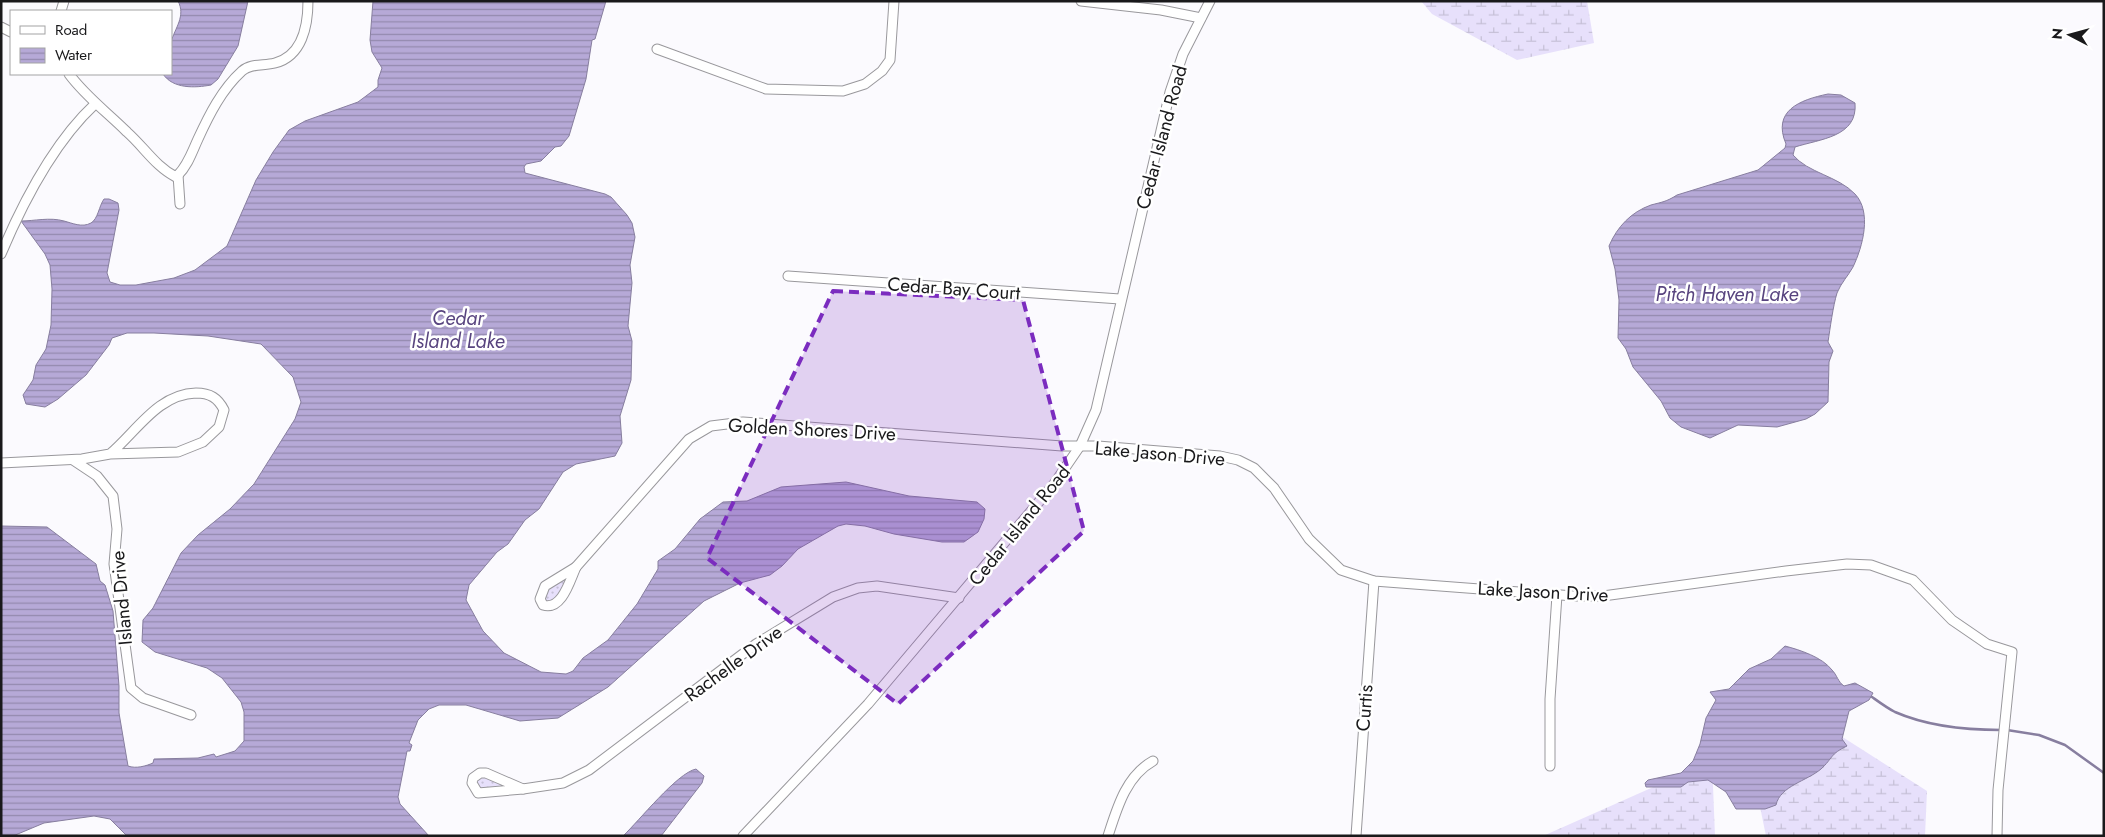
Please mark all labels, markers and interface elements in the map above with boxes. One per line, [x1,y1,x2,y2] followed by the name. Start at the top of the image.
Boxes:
[10,10,172,75] legend
[2045,10,2095,60] north arrow
[55,19,87,41] text: Road
[2047,27,2068,40] text: N
[55,44,93,66] text: Water
[1129,62,1194,212] street label: Cedar Island Road
[887,270,1022,307] street label: Cedar Bay Court
[1655,280,1799,309] water label: Pitch Haven Lake
[411,304,505,356] water label: Cedar Island Lake
[727,412,897,447] street label: Golden Shores Drive
[1094,434,1227,473] street label: Lake Jason Drive
[962,459,1077,591] street label: Cedar Island Road
[104,549,139,646] street label: Island Drive
[1477,575,1609,608] street label: Lake Jason Drive
[679,619,788,708] street label: Rachelle Drive
[1349,683,1380,732] street label: Curtis

